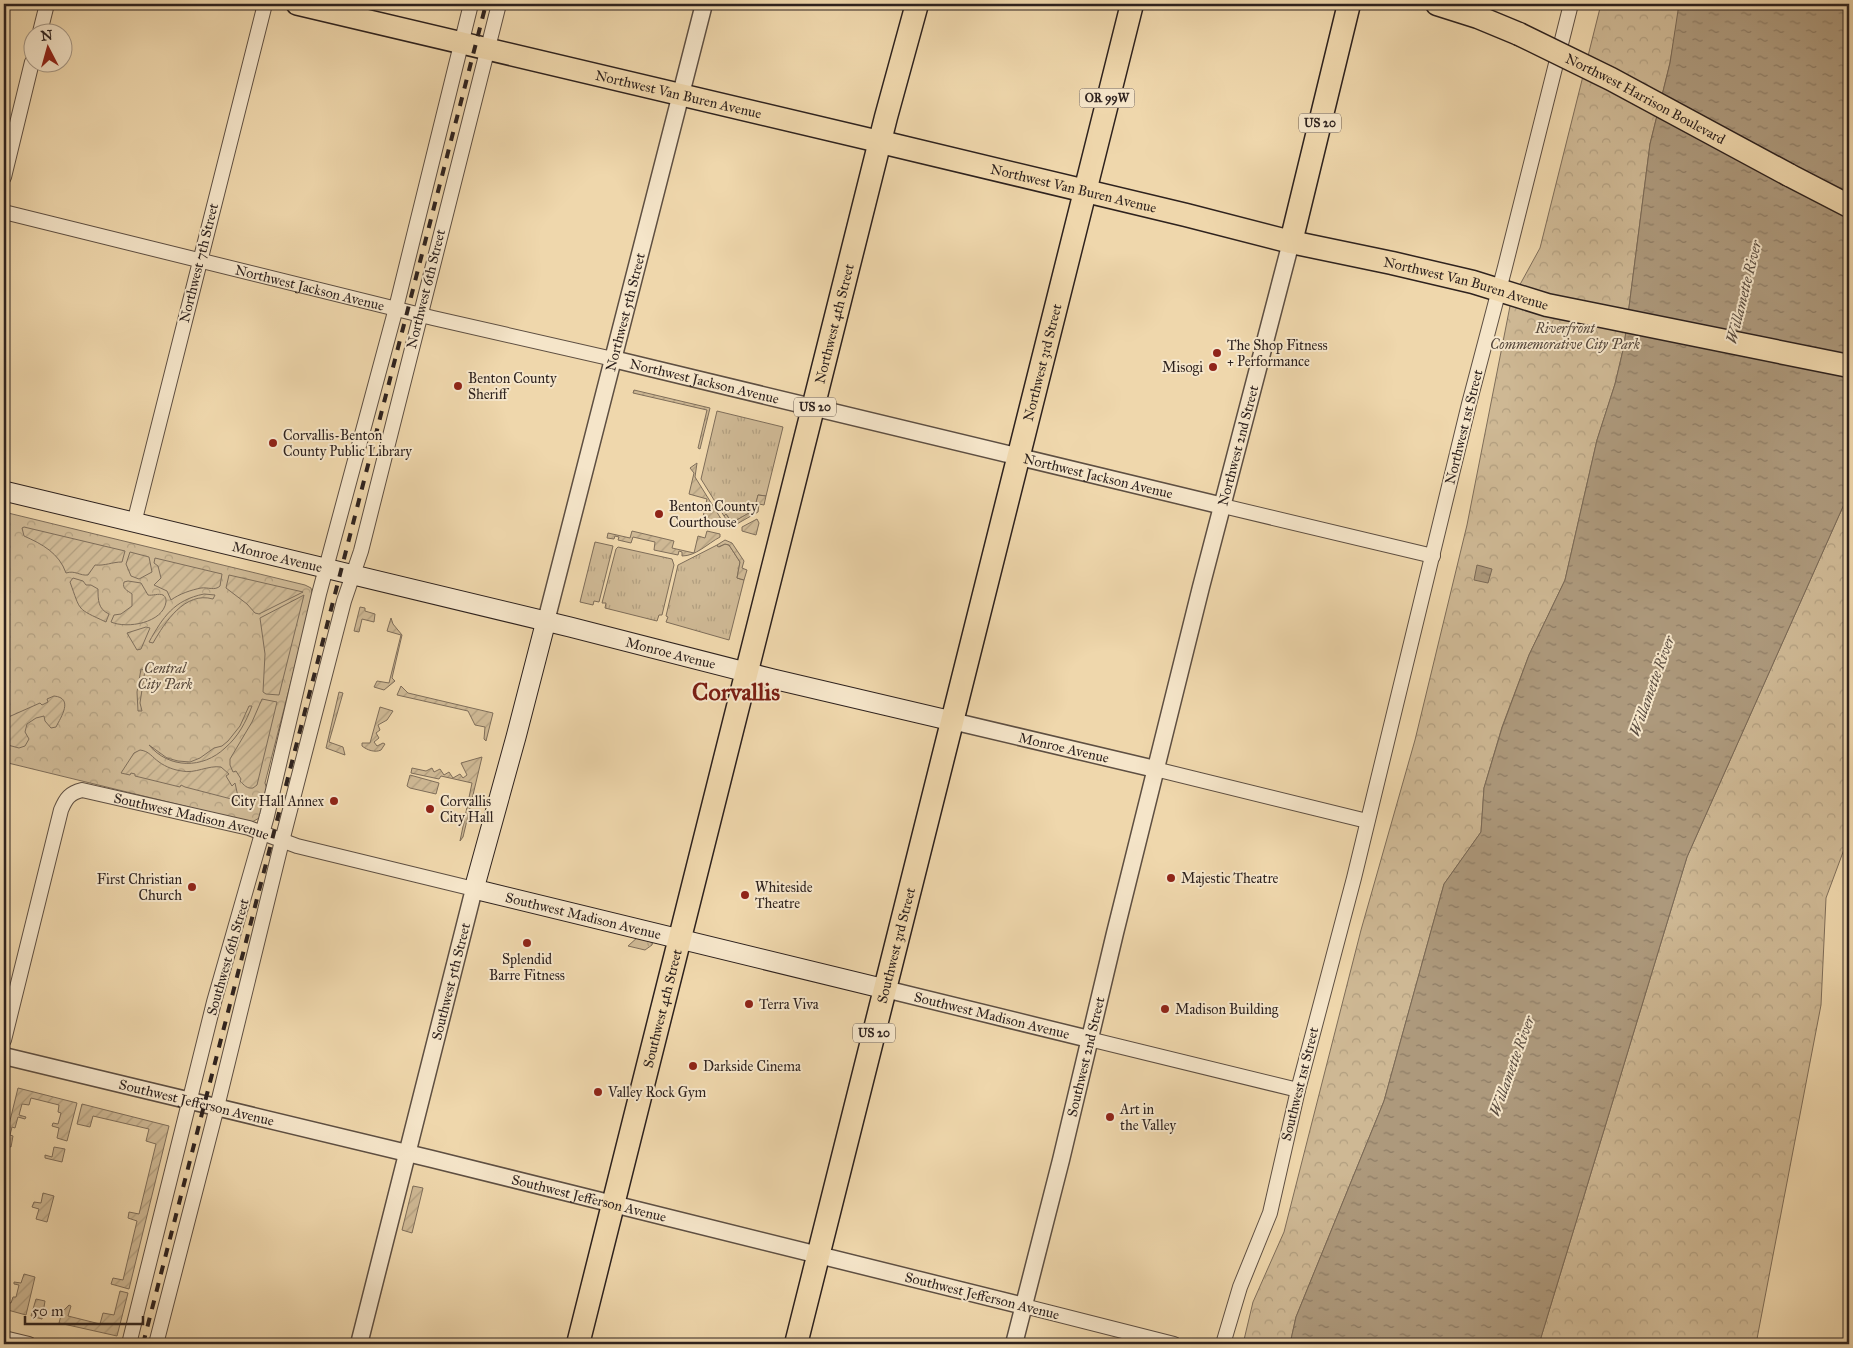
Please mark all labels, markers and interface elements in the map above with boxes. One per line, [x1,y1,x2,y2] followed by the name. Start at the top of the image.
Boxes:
[22,22,72,72] north arrow
[40,26,54,45] text: N
[1563,50,1728,148] street label: Northwest Harrison Boulevard
[594,66,763,122] street label: Northwest Van Buren Avenue
[1080,89,1134,108] road number: OR 99W
[1299,114,1341,132] road number: US 20
[989,160,1158,216] street label: Northwest Van Buren Avenue
[176,201,222,325] street label: Northwest 7th Street
[403,228,449,350] street label: Northwest 6th Street
[1722,238,1766,345] water label: Willamette River
[602,251,648,373] street label: Northwest 5th Street
[1382,253,1551,314] street label: Northwest Van Buren Avenue
[233,261,386,314] street label: Northwest Jackson Avenue
[811,262,857,385] street label: Northwest 4th Street
[1019,302,1065,423] street label: Northwest 3rd Street
[1490,320,1641,353] park label: Riverfront Commemorative City Park
[1227,337,1328,370] place label: The Shop Fitness + Performance
[1211,347,1223,359] marker: The Shop Fitness + Performance
[628,355,781,407] street label: Northwest Jackson Avenue
[1162,359,1203,376] place label: Misogi
[1207,361,1219,373] marker: Misogi
[1441,368,1487,486] street label: Northwest 1st Street
[468,370,557,403] place label: Benton County Sheriff
[452,380,464,392] marker: Benton County Sheriff
[1214,383,1262,508] street label: Northwest 2nd Street
[794,398,836,417] road number: US 20
[283,427,412,460] place label: Corvallis-Benton County Public Library
[267,437,279,449] marker: Corvallis-Benton County Public Library
[1022,450,1175,502] street label: Northwest Jackson Avenue
[669,498,758,531] place label: Benton County Courthouse
[653,508,665,520] marker: Benton County Courthouse
[230,538,324,576] street label: Monroe Avenue
[624,633,718,673] street label: Monroe Avenue
[1625,633,1679,739] water label: Willamette River
[137,660,193,693] park label: Central City Park
[692,677,780,707] district label: Corvallis
[1017,729,1111,766] street label: Monroe Avenue
[112,789,272,843] street label: Southwest Madison Avenue
[231,793,325,810] place label: City Hall Annex
[440,793,494,826] place label: Corvallis City Hall
[328,795,340,807] marker: City Hall Annex
[424,803,436,815] marker: Corvallis City Hall
[1181,870,1279,887] place label: Majestic Theatre
[97,871,182,904] place label: First Christian Church
[1165,872,1177,884] marker: Majestic Theatre
[755,879,813,912] place label: Whiteside Theatre
[186,881,198,893] marker: First Christian Church
[873,886,919,1005] street label: Southwest 3rd Street
[504,888,663,943] street label: Southwest Madison Avenue
[739,889,751,901] marker: Whiteside Theatre
[203,896,253,1017] street label: Southwest 6th Street
[428,921,474,1042] street label: Southwest 5th Street
[521,937,533,949] marker: Splendid Barre Fitness
[639,947,685,1070] street label: Southwest 4th Street
[489,951,565,984] place label: Splendid Barre Fitness
[912,988,1071,1042] street label: Southwest Madison Avenue
[1063,995,1108,1118] street label: Southwest 2nd Street
[759,996,819,1013] place label: Terra Viva
[743,998,755,1010] marker: Terra Viva
[1175,1001,1279,1018] place label: Madison Building
[1159,1003,1171,1015] marker: Madison Building
[1485,1013,1539,1119] water label: Willamette River
[853,1024,895,1042] road number: US 20
[1278,1025,1322,1143] street label: Southwest 1st Street
[703,1058,801,1075] place label: Darkside Cinema
[687,1060,699,1072] marker: Darkside Cinema
[117,1075,276,1129] street label: Southwest Jefferson Avenue
[607,1084,707,1101] place label: Valley Rock Gym
[592,1086,604,1098] marker: Valley Rock Gym
[1119,1101,1176,1134] place label: Art in the Valley
[1104,1111,1116,1123] marker: Art in the Valley
[510,1171,668,1225] street label: Southwest Jefferson Avenue
[903,1269,1061,1324] street label: Southwest Jefferson Avenue
[25,1293,142,1325] scale bar
[32,1302,64,1320] text: 50 m

